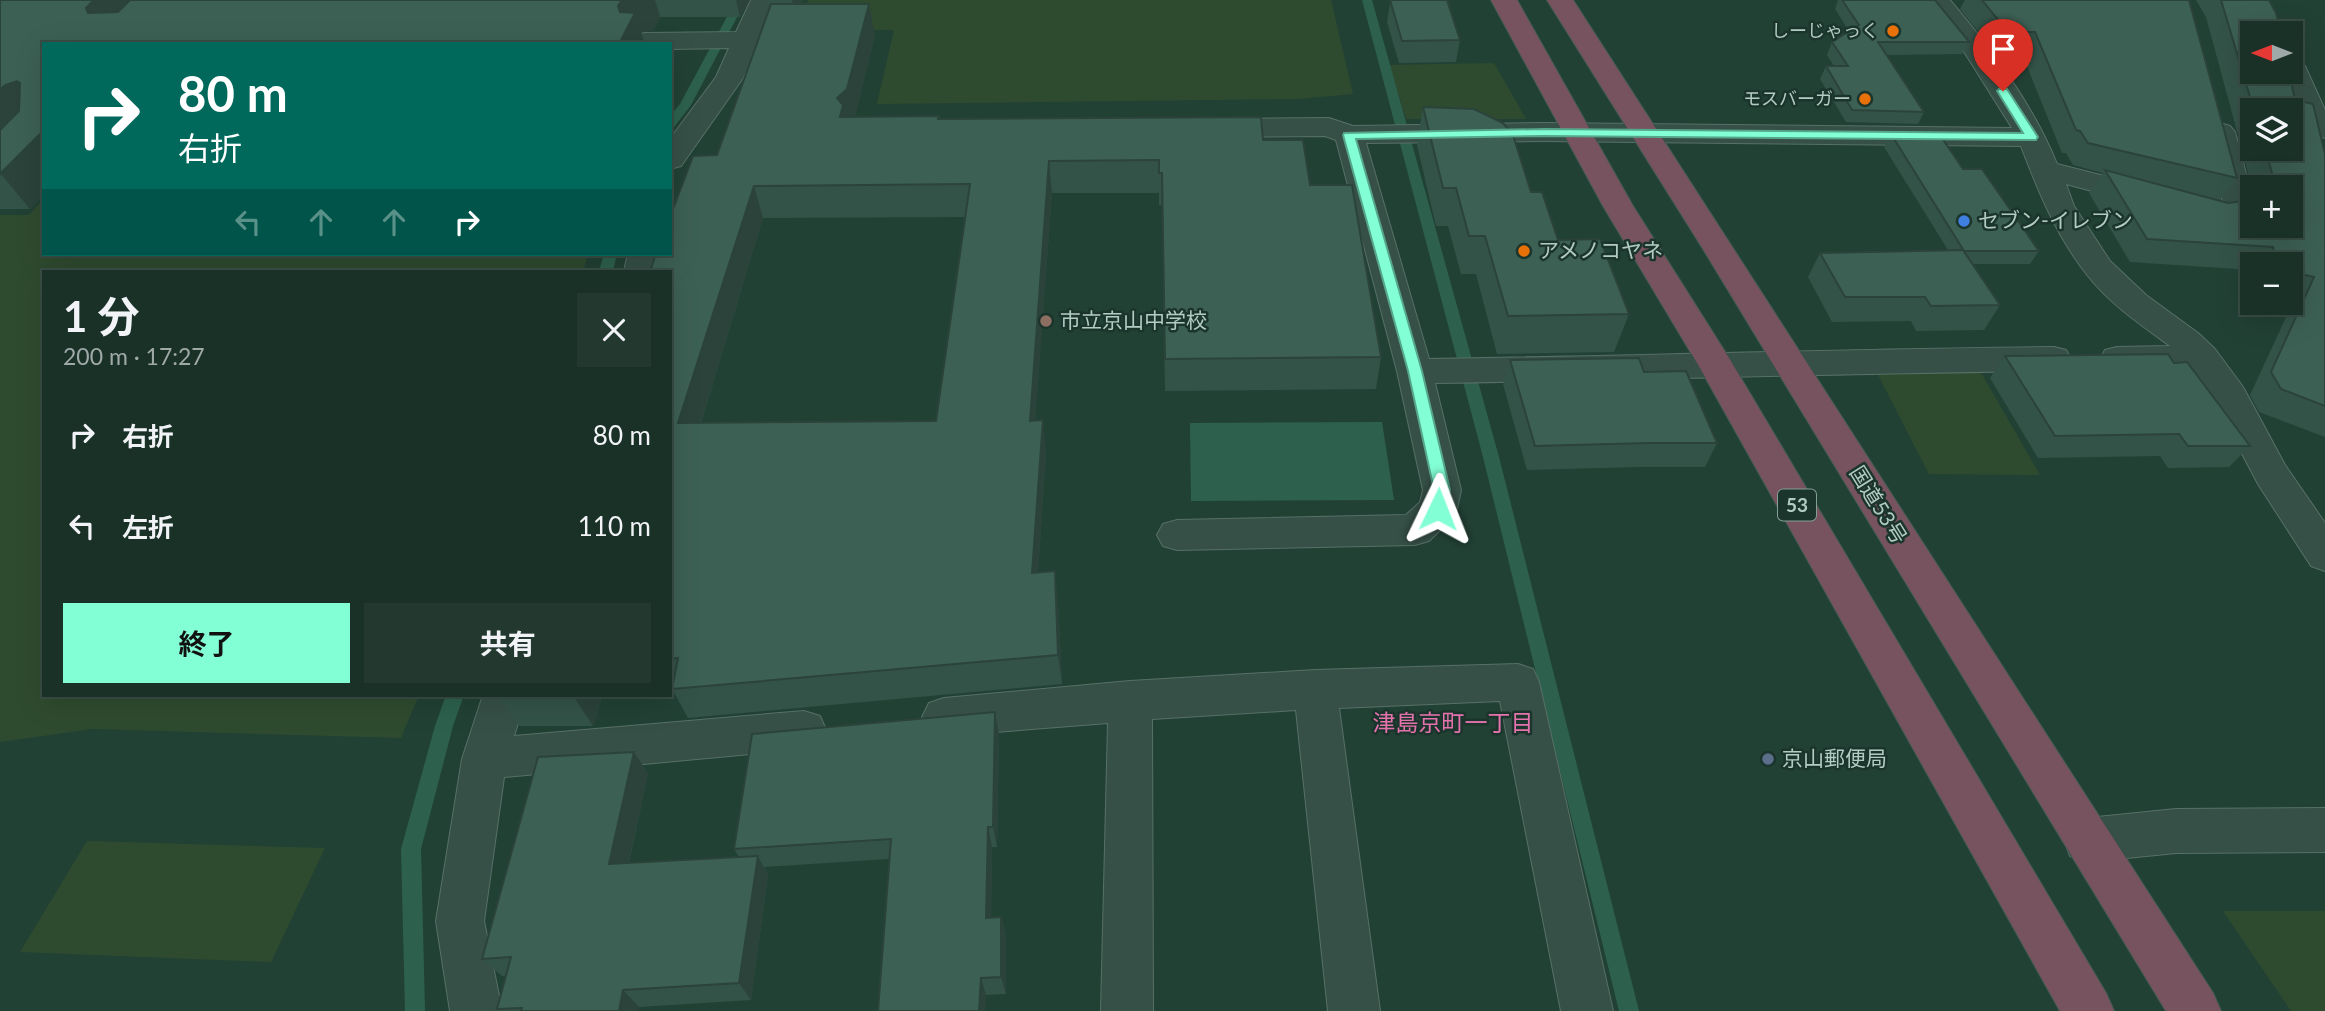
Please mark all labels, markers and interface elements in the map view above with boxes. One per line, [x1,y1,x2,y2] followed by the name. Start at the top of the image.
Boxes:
[1771,19,1879,41] place label: しーじゃっく
[1973,19,2033,91] pin
[2240,21,2303,84] north arrow
[2240,21,2303,315] map controls
[1885,23,1901,39] marker: しーじゃっく
[1984,30,2022,68] icon: arrive
[178,64,288,122] text: 80 m
[63,70,154,161] icon: right
[1743,87,1851,109] place label: モスバーガー
[1857,91,1873,107] marker: モスバーガー
[2240,98,2303,161] button: layers
[178,128,242,167] text: 右折
[2240,175,2303,238] button: +
[229,203,267,241] icon: left
[302,203,340,241] icon: ahead
[375,203,413,241] icon: ahead
[448,203,486,241] icon: right
[1978,207,2133,232] place label: セブン-イレブン
[1956,213,1972,229] marker: セブン-イレブン
[1538,237,1663,262] place label: アメノコヤネ
[1516,243,1532,259] marker: アメノコヤネ
[2240,252,2303,315] button: −
[63,291,140,341] text: 1 分
[577,293,651,367] button: close
[1060,307,1207,332] place label: 市立京山中学校
[1038,313,1054,329] marker: 市立京山中学校
[63,342,205,370] text: 200 m · 17:27
[63,416,101,454] icon: right
[593,419,651,451] text: 80 m
[122,420,174,452] text: 右折
[1846,461,1913,548] street label: 国道53号
[1401,472,1475,546] position arrow
[1778,490,1816,520] road number: 53
[63,507,101,545] icon: left
[578,510,651,542] text: 110 m
[122,511,174,543] text: 左折
[63,603,350,683] button: 終了
[364,603,651,683] button: 共有
[1373,708,1534,736] district label: 津島京町一丁目
[1782,745,1887,770] place label: 京山郵便局
[1760,751,1776,767] marker: 京山郵便局

